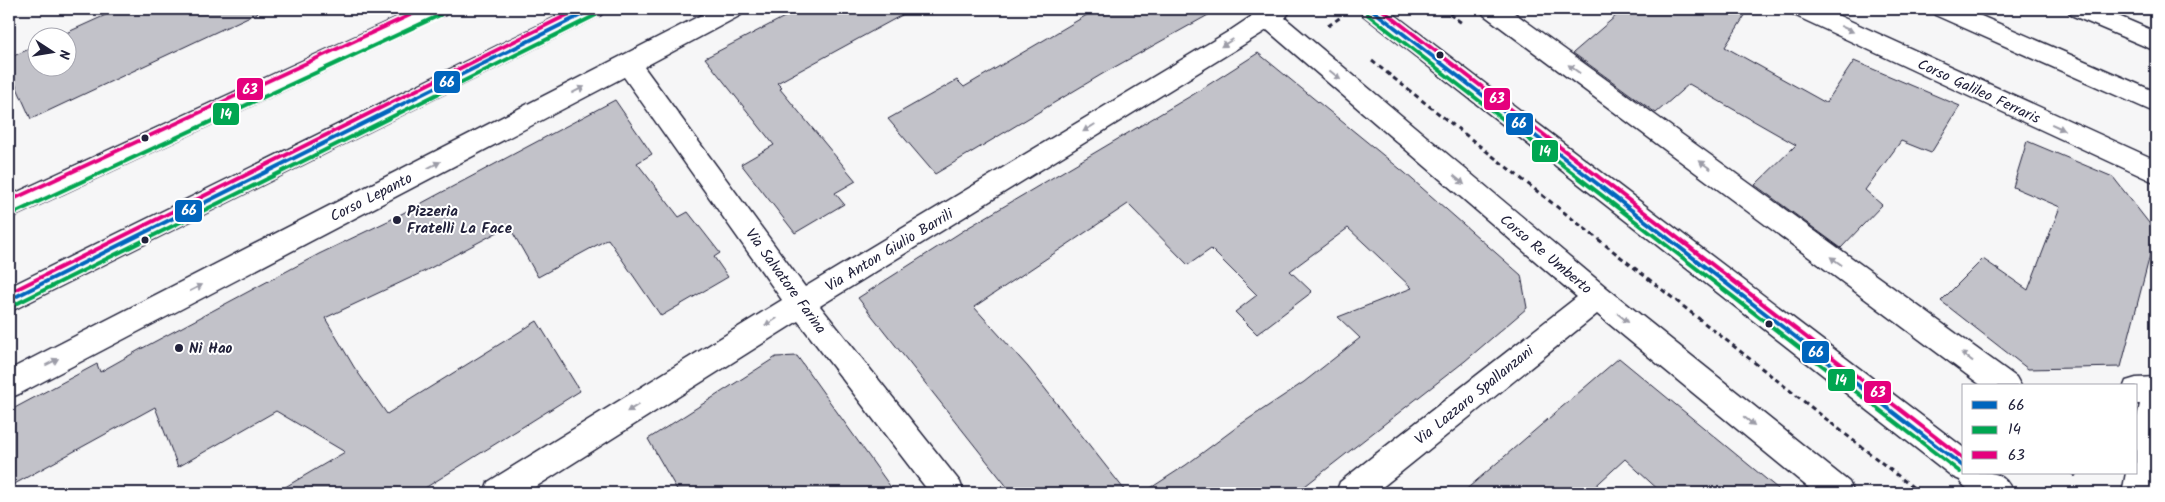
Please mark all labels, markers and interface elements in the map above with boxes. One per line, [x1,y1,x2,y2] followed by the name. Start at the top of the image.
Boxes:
[1840,26,1854,34] one-way arrow
[28,28,78,78] north arrow
[1221,39,1234,48] one-way arrow
[52,48,75,61] text: N
[1435,50,1445,60] unlabelled marker
[1913,53,2045,131] street label: Corso Galileo Ferraris
[1567,64,1581,74] one-way arrow
[1328,69,1341,80] one-way arrow
[433,70,461,94] line badge: 66
[439,72,455,94] text: 66
[236,77,264,101] line badge: 63
[242,79,258,101] text: 63
[571,86,586,94] one-way arrow
[1483,87,1511,111] line badge: 63
[1489,88,1505,110] text: 63
[212,102,240,126] line badge: 14
[220,104,232,126] text: 14
[1505,112,1534,136] line badge: 66
[1511,113,1527,135] text: 66
[2051,123,2065,131] one-way arrow
[1082,124,1095,133] one-way arrow
[140,133,150,143] unlabelled marker
[1531,139,1559,163] line badge: 14
[1539,141,1551,163] text: 14
[1698,160,1712,170] one-way arrow
[427,161,441,169] one-way arrow
[326,167,417,229] street label: Corso Lepanto
[1452,174,1465,185] one-way arrow
[174,199,203,223] line badge: 66
[181,200,197,222] text: 66
[407,200,513,241] place label: Pizzeria Fratelli La Face
[821,202,959,299] street label: Via Anton Giulio Barrili
[1494,209,1597,301] street label: Corso Re Umberto
[391,214,403,226] marker: Pizzeria Fratelli La Face
[739,224,832,339] street label: Via Salvatore Farina
[140,235,150,245] unlabelled marker
[1829,256,1843,266] one-way arrow
[189,284,204,292] one-way arrow
[1616,313,1629,324] one-way arrow
[764,317,777,326] one-way arrow
[1764,319,1774,329] unlabelled marker
[189,337,233,361] place label: Ni Hao
[1410,339,1541,452] street label: Via Lazzaro Spallanzani
[1801,340,1830,364] line badge: 66
[173,342,185,354] marker: Ni Hao
[1808,342,1824,364] text: 66
[1960,352,1974,362] one-way arrow
[45,358,59,366] one-way arrow
[1827,368,1856,392] line badge: 14
[1835,370,1847,392] text: 14
[1863,380,1892,404] line badge: 63
[1870,382,1886,404] text: 63
[1962,384,2138,474] legend
[2008,394,2025,418] text: 66
[627,404,640,413] one-way arrow
[1742,415,1755,426] one-way arrow
[2008,418,2021,442] text: 14
[2008,444,2025,468] text: 63

